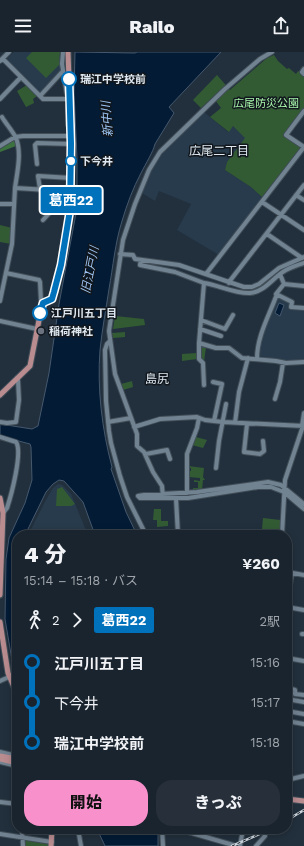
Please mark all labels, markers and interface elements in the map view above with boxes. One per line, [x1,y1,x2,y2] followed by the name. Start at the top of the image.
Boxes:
[12,15,34,37] icon: menu
[270,15,292,37] icon: share
[129,16,175,37] text: Railo
[61,71,77,87] marker: 瑞江中学校前
[80,73,146,86] place label: 瑞江中学校前
[233,97,299,110] park label: 広尾防災公園
[99,99,115,137] water label: 新中川
[189,144,249,158] district label: 広尾二丁目
[65,155,77,167] marker: 下今井
[80,155,113,168] place label: 下今井
[43,187,99,213] line badge: 葛西22
[49,192,93,208] text: 葛西22
[79,243,102,295] water label: 旧江戸川
[32,305,48,321] marker: 江戸川五丁目
[51,307,117,320] place label: 江戸川五丁目
[49,325,93,338] place label: 稲荷神社
[36,326,46,336] marker: 稲荷神社
[145,372,169,386] district label: 島尻
[24,542,66,567] text: 4 分
[242,555,280,573] text: ¥260
[24,573,138,588] text: 15:14 – 15:18 · バス
[24,609,46,631] icon: walk
[66,609,88,631] icon: forward
[102,612,146,628] text: 葛西22
[52,613,60,628] text: 2
[259,614,280,629] text: 2駅
[54,655,144,673] text: 江戸川五丁目
[251,655,280,670] text: 15:16
[54,695,99,713] text: 下今井
[251,695,280,710] text: 15:17
[54,735,144,753] text: 瑞江中学校前
[250,735,280,750] text: 15:18
[24,780,148,826] button: 開始
[156,780,280,826] button: きっぷ

